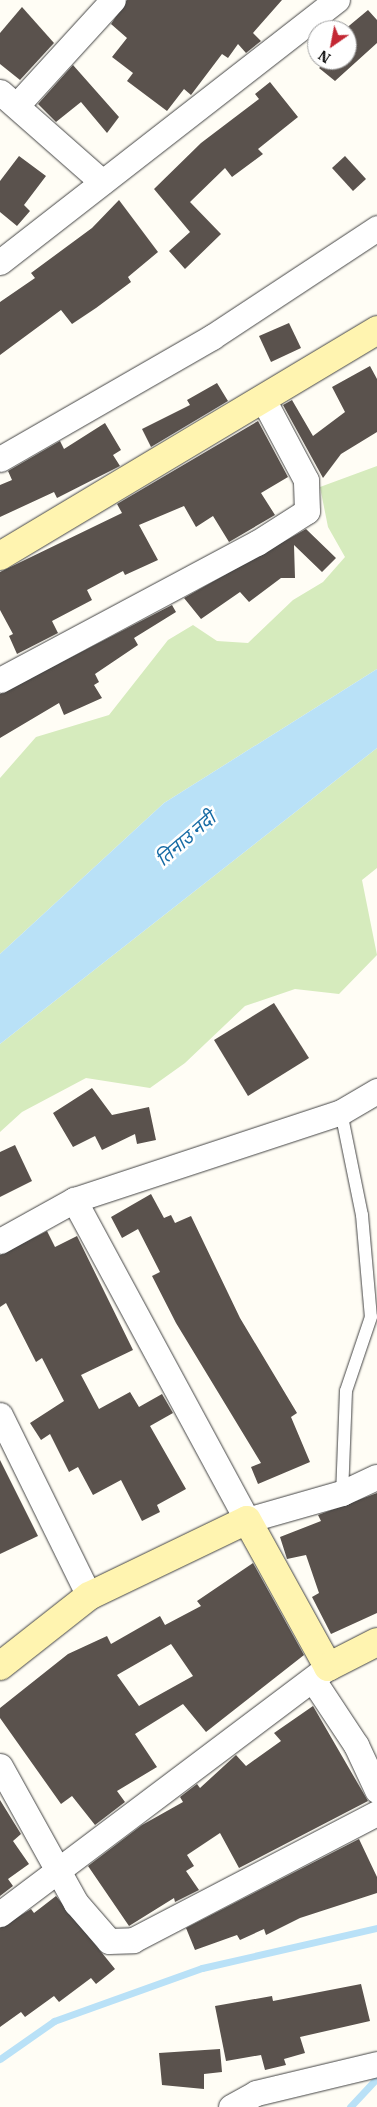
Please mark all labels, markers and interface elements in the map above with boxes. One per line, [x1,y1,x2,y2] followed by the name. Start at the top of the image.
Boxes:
[307,20,357,70] north arrow
[315,46,334,67] text: N
[152,807,220,871] water label: तिनाउ नदी

